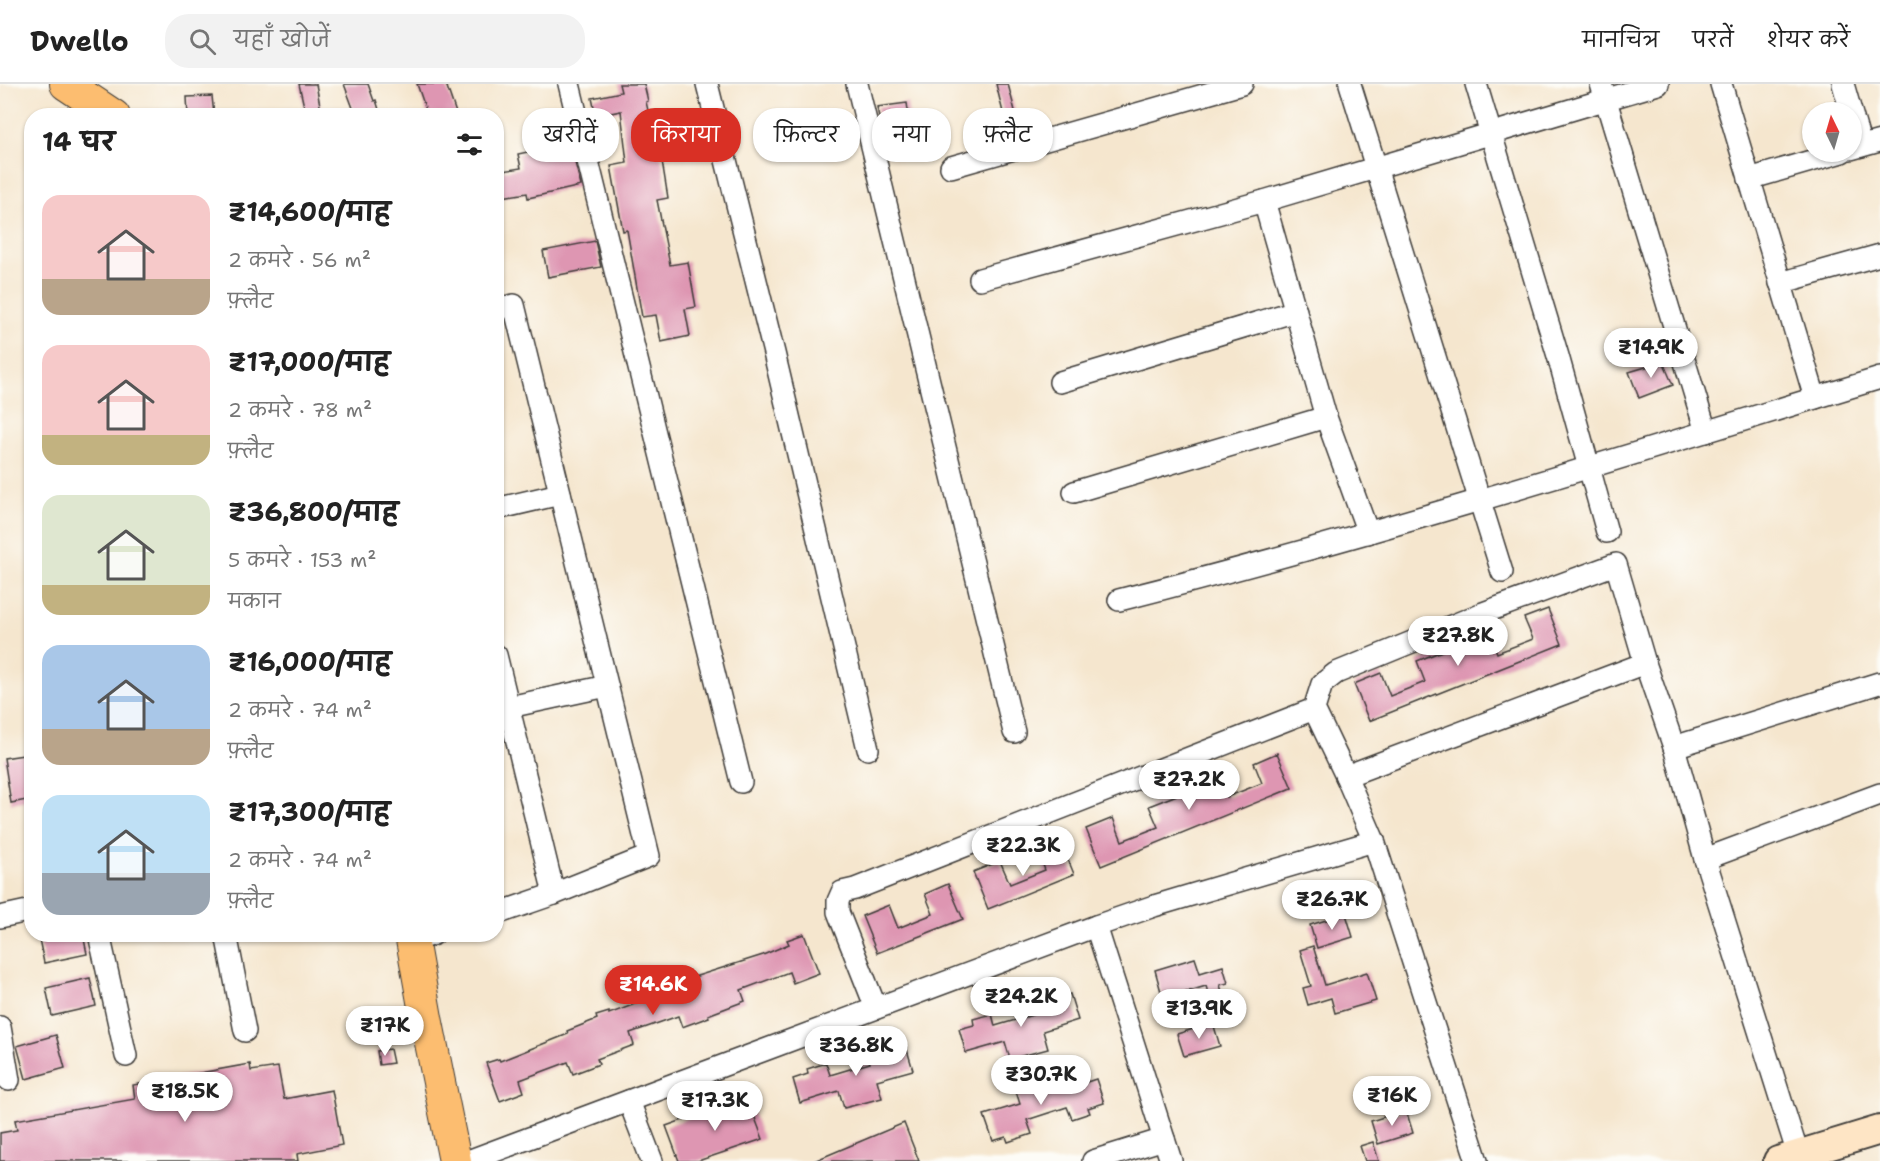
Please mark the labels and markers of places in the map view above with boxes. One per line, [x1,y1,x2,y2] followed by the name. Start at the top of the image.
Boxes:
[1602,328,1700,379] pin: ₹14.9K
[1409,616,1507,667] pin: ₹27.8K
[1140,760,1238,811] pin: ₹27.2K
[974,826,1072,877] pin: ₹22.3K
[1283,880,1381,931] pin: ₹26.7K
[604,965,702,1016] pin: ₹14.6K
[972,977,1070,1028] pin: ₹24.2K
[1150,989,1248,1040] pin: ₹13.9K
[349,1006,421,1057] pin: ₹17K
[807,1026,905,1077] pin: ₹36.8K
[992,1055,1090,1106] pin: ₹30.7K
[136,1072,234,1123] pin: ₹18.5K
[1356,1076,1428,1127] pin: ₹16K
[666,1081,764,1132] pin: ₹17.3K

